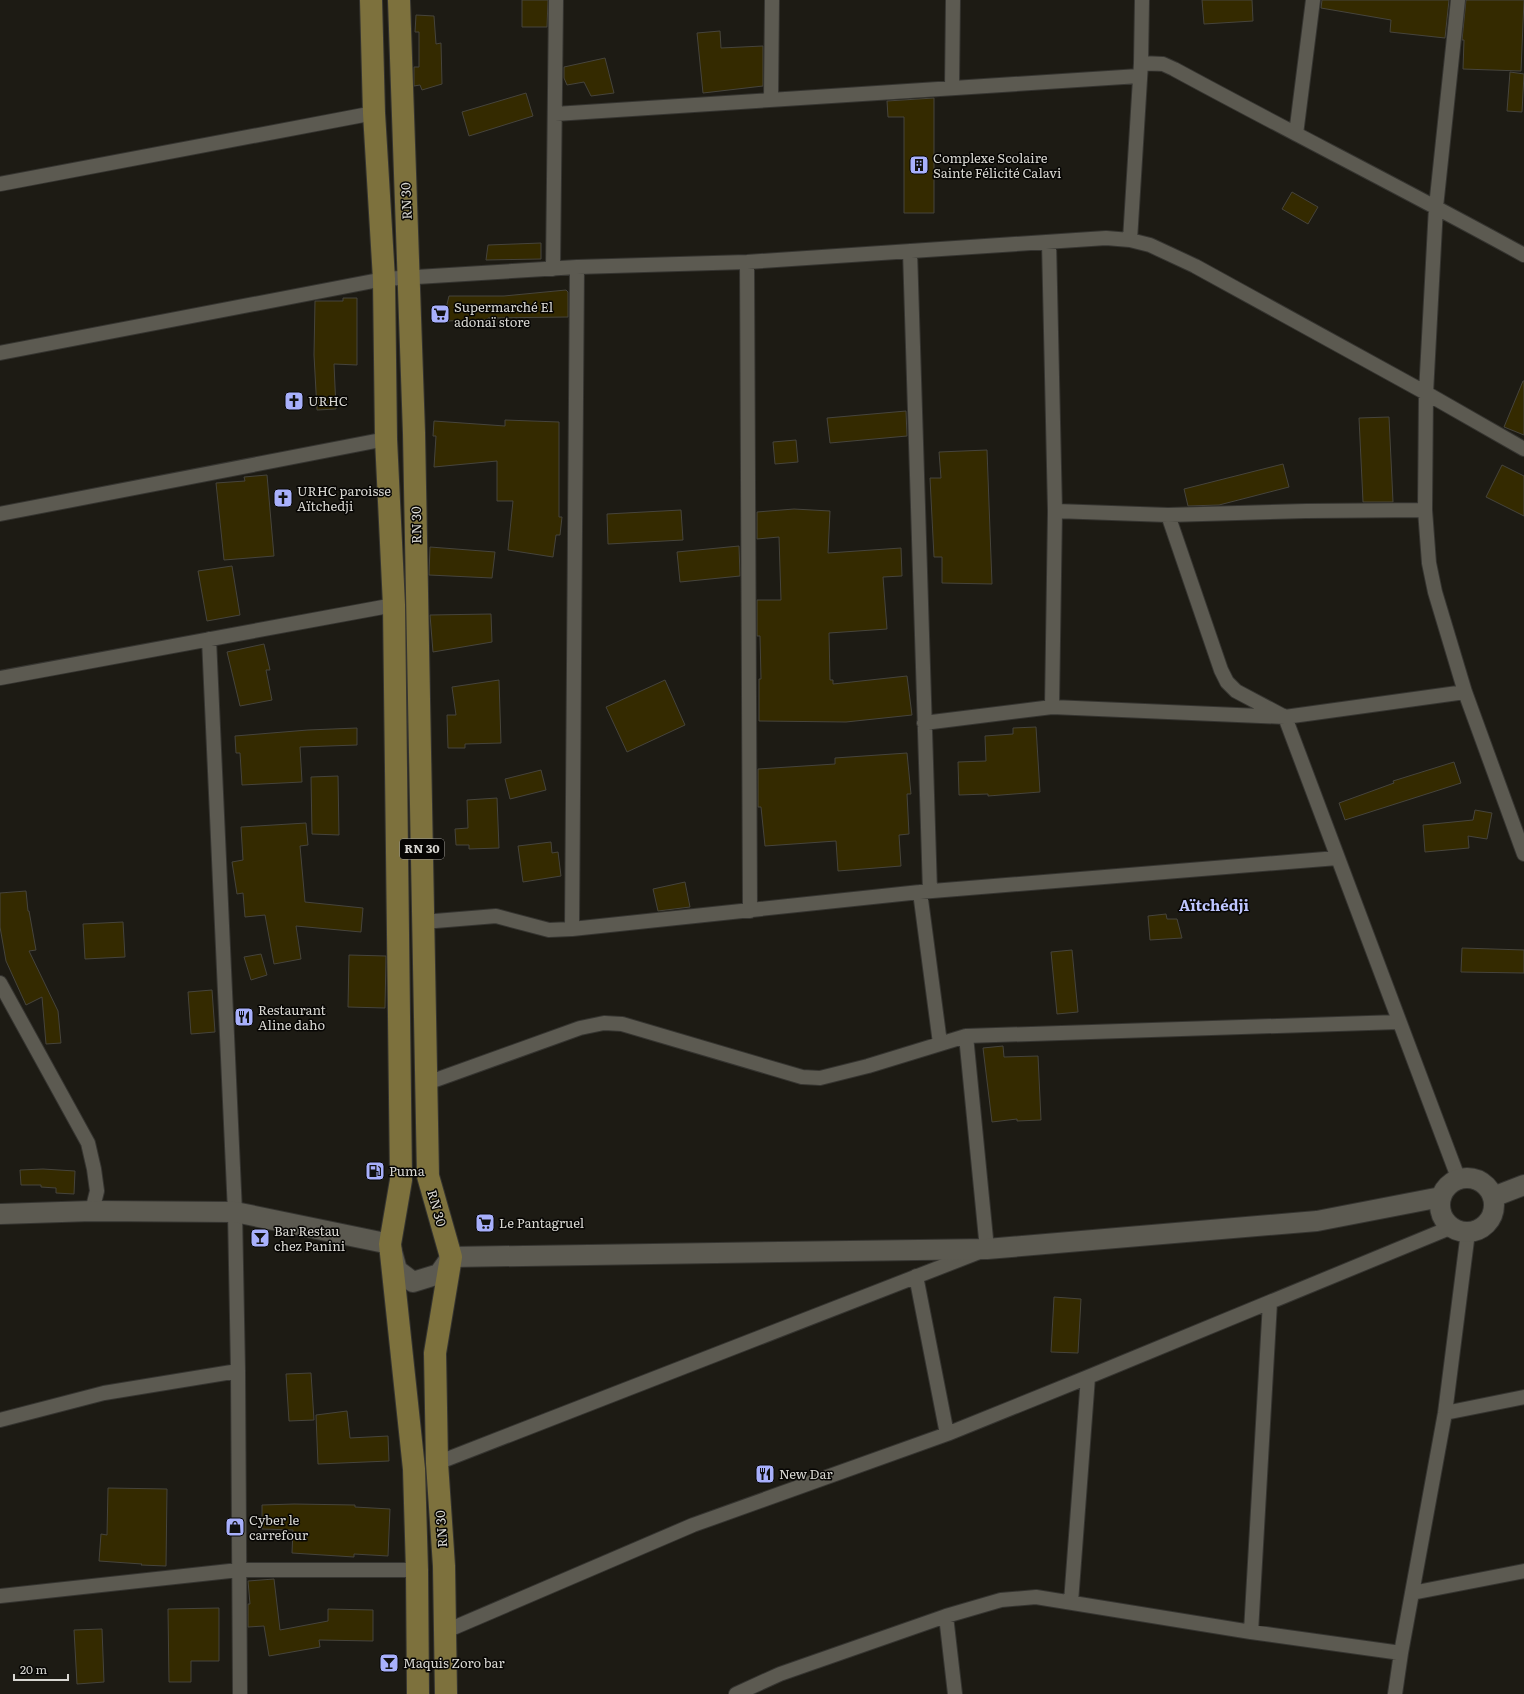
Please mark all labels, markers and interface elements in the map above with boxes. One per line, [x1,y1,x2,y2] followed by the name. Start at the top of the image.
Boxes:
[933,148,1062,182] place label: Complexe Scolaire Sainte Félicité Calavi
[908,154,930,176] building icon: Complexe Scolaire Sainte Félicité Calavi
[395,181,416,220] street label: RN 30
[454,297,554,331] place label: Supermarché El adonaï store
[429,303,451,325] supermarket icon: Supermarché El adonaï store
[283,390,305,412] church icon: URHC
[308,391,348,410] place label: URHC
[297,481,391,515] place label: URHC paroisse Aïtchedji
[272,487,294,509] church icon: URHC paroisse Aïtchedji
[406,506,425,544] street label: RN 30
[400,839,444,859] road number: RN 30
[1179,893,1249,916] district label: Aïtchédji
[258,1000,327,1034] place label: Restaurant Aline daho
[233,1006,255,1028] restaurant icon: Restaurant Aline daho
[364,1160,386,1182] fuel station icon: Puma
[389,1161,425,1180] place label: Puma
[423,1187,452,1229] street label: RN 30
[474,1212,496,1234] supermarket icon: Le Pantagruel
[499,1213,585,1232] place label: Le Pantagruel
[274,1221,346,1255] place label: Bar Restau chez Panini
[249,1227,271,1249] bar icon: Bar Restau chez Panini
[754,1463,776,1485] restaurant icon: New Dar
[779,1464,833,1483] place label: New Dar
[430,1509,451,1548] street label: RN 30
[249,1510,309,1544] place label: Cyber le carrefour
[224,1516,246,1538] shop icon: Cyber le carrefour
[378,1652,400,1674] bar icon: Maquis Zoro bar
[403,1653,505,1672] place label: Maquis Zoro bar
[14,1656,68,1682] scale bar
[20,1660,47,1678] text: 20 m

